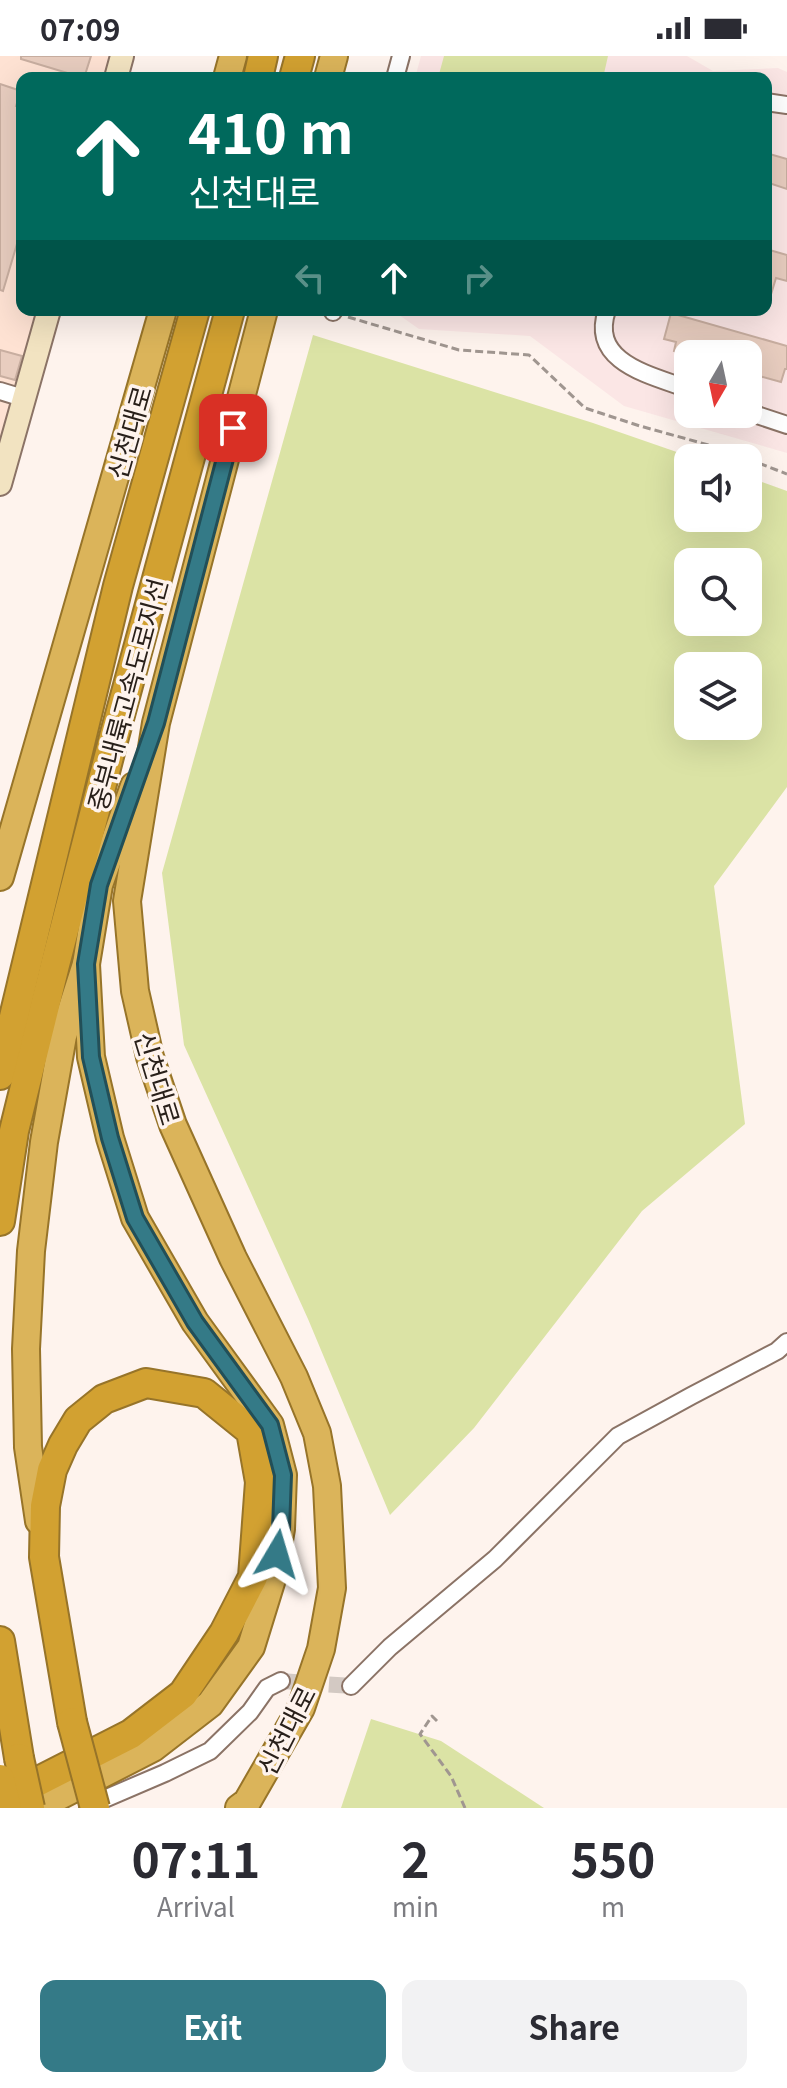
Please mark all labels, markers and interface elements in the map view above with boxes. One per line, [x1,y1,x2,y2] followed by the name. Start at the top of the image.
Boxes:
[40,6,121,50] text: 07:09
[188,89,354,170] text: 410 m
[56,104,160,208] icon: ahead
[188,164,320,216] text: 신천대로
[288,256,332,300] icon: left
[372,256,416,300] icon: ahead
[456,256,500,300] icon: right
[674,340,762,428] north arrow
[674,340,762,740] map controls
[97,381,159,483] street label: 신천대로
[199,394,267,462] pin
[211,406,255,450] icon: arrive
[674,444,762,532] button: sound
[674,548,762,636] button: search
[77,574,175,814] street label: 중부내륙고속도로지선
[674,652,762,740] button: layers
[127,1027,191,1129] street label: 신천대로
[235,1512,319,1596] position arrow
[247,1679,323,1781] street label: 신천대로
[132,1822,260,1892] text: 07:11
[401,1822,430,1892] text: 2
[570,1822,655,1892] text: 550
[157,1887,235,1924] text: Arrival
[392,1887,439,1924] text: min
[601,1887,625,1924] text: m
[40,1980,386,2072] button: Exit
[402,1980,747,2072] button: Share

